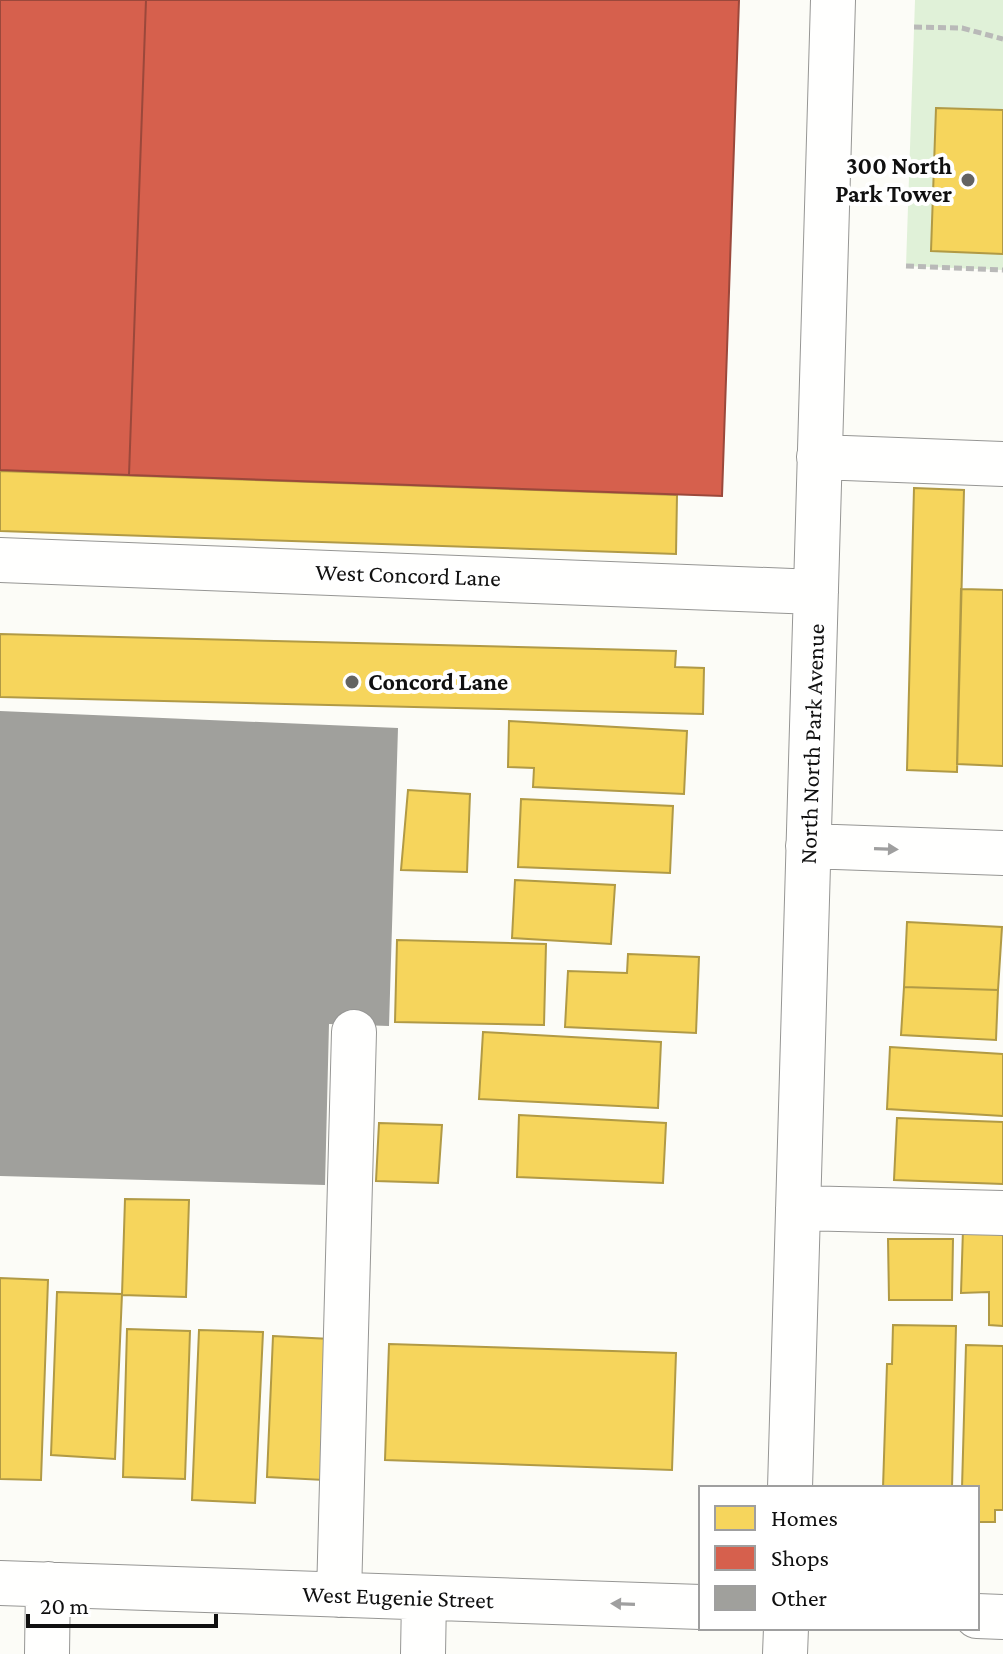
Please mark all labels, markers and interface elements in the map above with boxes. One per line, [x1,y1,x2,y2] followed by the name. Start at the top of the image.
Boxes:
[835,152,952,207] place label: 300 North Park Tower
[959,171,977,189] marker: 300 North Park Tower
[315,558,501,591] street label: West Concord Lane
[794,623,829,865] street label: North North Park Avenue
[368,668,508,695] place label: Concord Lane
[343,673,361,691] marker: Concord Lane
[874,843,899,856] one-way arrow
[699,1486,979,1630] legend
[771,1504,838,1531] text: Homes
[771,1544,829,1571] text: Shops
[28,1578,216,1628] scale bar
[302,1580,495,1613] street label: West Eugenie Street
[771,1584,827,1611] text: Other
[40,1592,89,1619] text: 20 m
[610,1598,635,1611] one-way arrow

